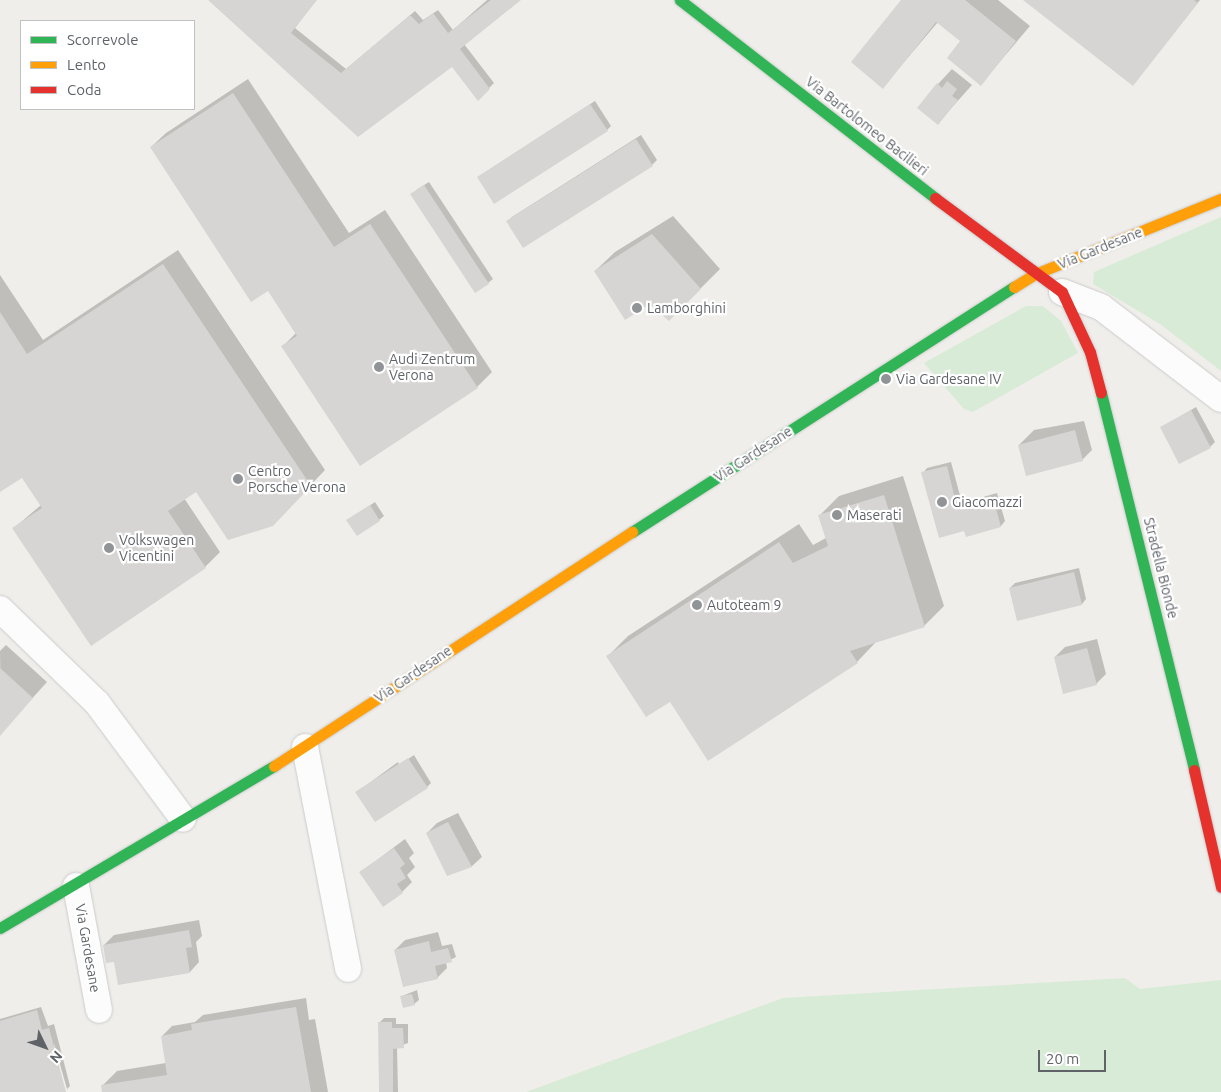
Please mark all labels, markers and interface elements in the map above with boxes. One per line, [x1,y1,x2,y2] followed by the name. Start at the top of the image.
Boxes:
[20,20,195,110] legend
[67,31,138,48] text: Scorrevole
[67,56,106,73] text: Lento
[802,73,932,179] street label: Via Bartolomeo Bacilieri
[67,81,101,98] text: Coda
[1055,223,1145,273] street label: Via Gardesane
[647,300,726,316] place label: Lamborghini
[631,302,643,314] marker: Lamborghini
[389,351,475,384] place label: Audi Zentrum Verona
[373,361,385,373] marker: Audi Zentrum Verona
[896,371,1002,387] place label: Via Gardesane IV
[880,373,892,385] marker: Via Gardesane IV
[711,422,795,486] street label: Via Gardesane
[248,463,346,496] place label: Centro Porsche Verona
[232,473,244,485] marker: Centro Porsche Verona
[952,494,1022,510] place label: Giacomazzi
[936,496,948,508] marker: Giacomazzi
[847,507,902,523] place label: Maserati
[831,509,843,521] marker: Maserati
[1140,516,1182,620] street label: Stradella Bionde
[119,532,194,564] place label: Volkswagen Vicentini
[103,542,115,554] marker: Volkswagen Vicentini
[707,597,781,613] place label: Autoteam 9
[691,599,703,611] marker: Autoteam 9
[371,642,455,706] street label: Via Gardesane
[72,902,104,994] street label: Via Gardesane
[20,1022,70,1072] north arrow
[1041,1040,1108,1072] scale bar
[47,1048,66,1066] text: N
[1046,1050,1079,1067] text: 20 m

